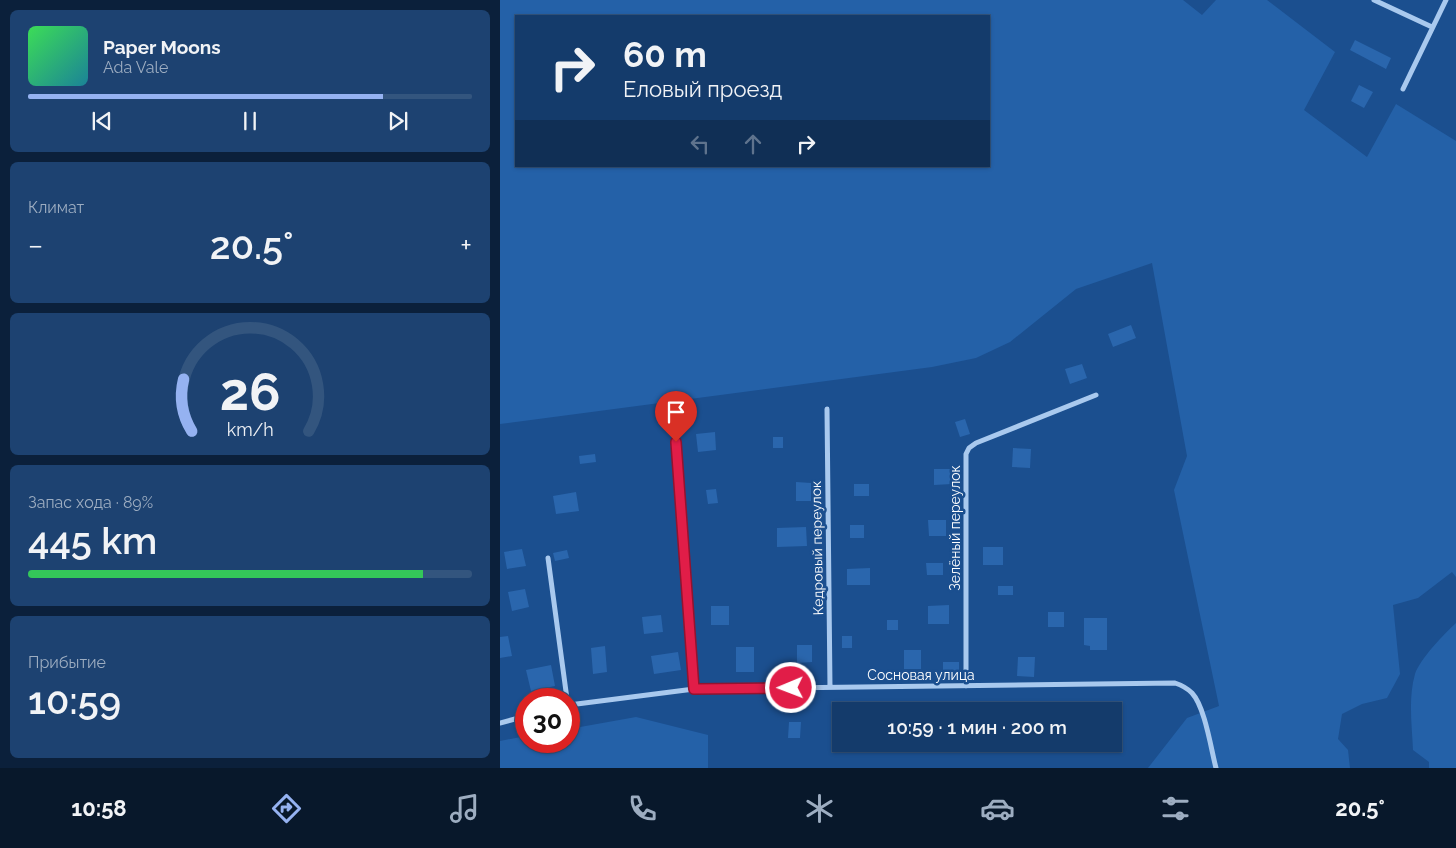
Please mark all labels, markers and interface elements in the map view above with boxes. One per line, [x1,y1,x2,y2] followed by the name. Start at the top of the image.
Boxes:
[623,34,707,75] text: 60 m
[540,35,605,100] icon: right
[103,36,221,58] text: Paper Moons
[103,58,168,77] text: Ada Vale
[623,76,782,102] text: Еловый проезд
[88,107,116,135] icon: previous
[236,107,264,135] icon: pause
[384,107,412,135] icon: next
[686,130,714,158] icon: left
[739,130,767,158] icon: ahead
[792,130,820,158] icon: right
[28,198,84,217] text: Климат
[210,223,294,268] text: 20.5°
[28,229,43,262] text: −
[460,229,472,262] text: +
[220,361,280,422] text: 26
[655,391,697,442] pin
[662,398,690,426] icon: arrive
[226,419,274,440] text: km/h
[947,465,963,591] street label: Зелёный переулок
[808,481,826,615] street label: Кедровый переулок
[28,493,153,512] text: Запас хода · 89%
[28,518,157,563] text: 445 km
[28,653,106,672] text: Прибытие
[764,661,816,713] position arrow
[867,667,975,683] street label: Сосновая улица
[28,678,121,723] text: 10:59
[515,688,580,753] speed limit sign: 30
[887,716,1067,738] text: 10:59 · 1 мин · 200 m
[269,791,304,826] icon: directions
[447,791,482,826] icon: music
[625,791,660,826] icon: phone
[802,791,837,826] icon: climate
[980,791,1015,826] icon: car
[1158,791,1193,826] icon: filters
[71,795,127,821] text: 10:58
[1335,795,1385,821] text: 20.5°

